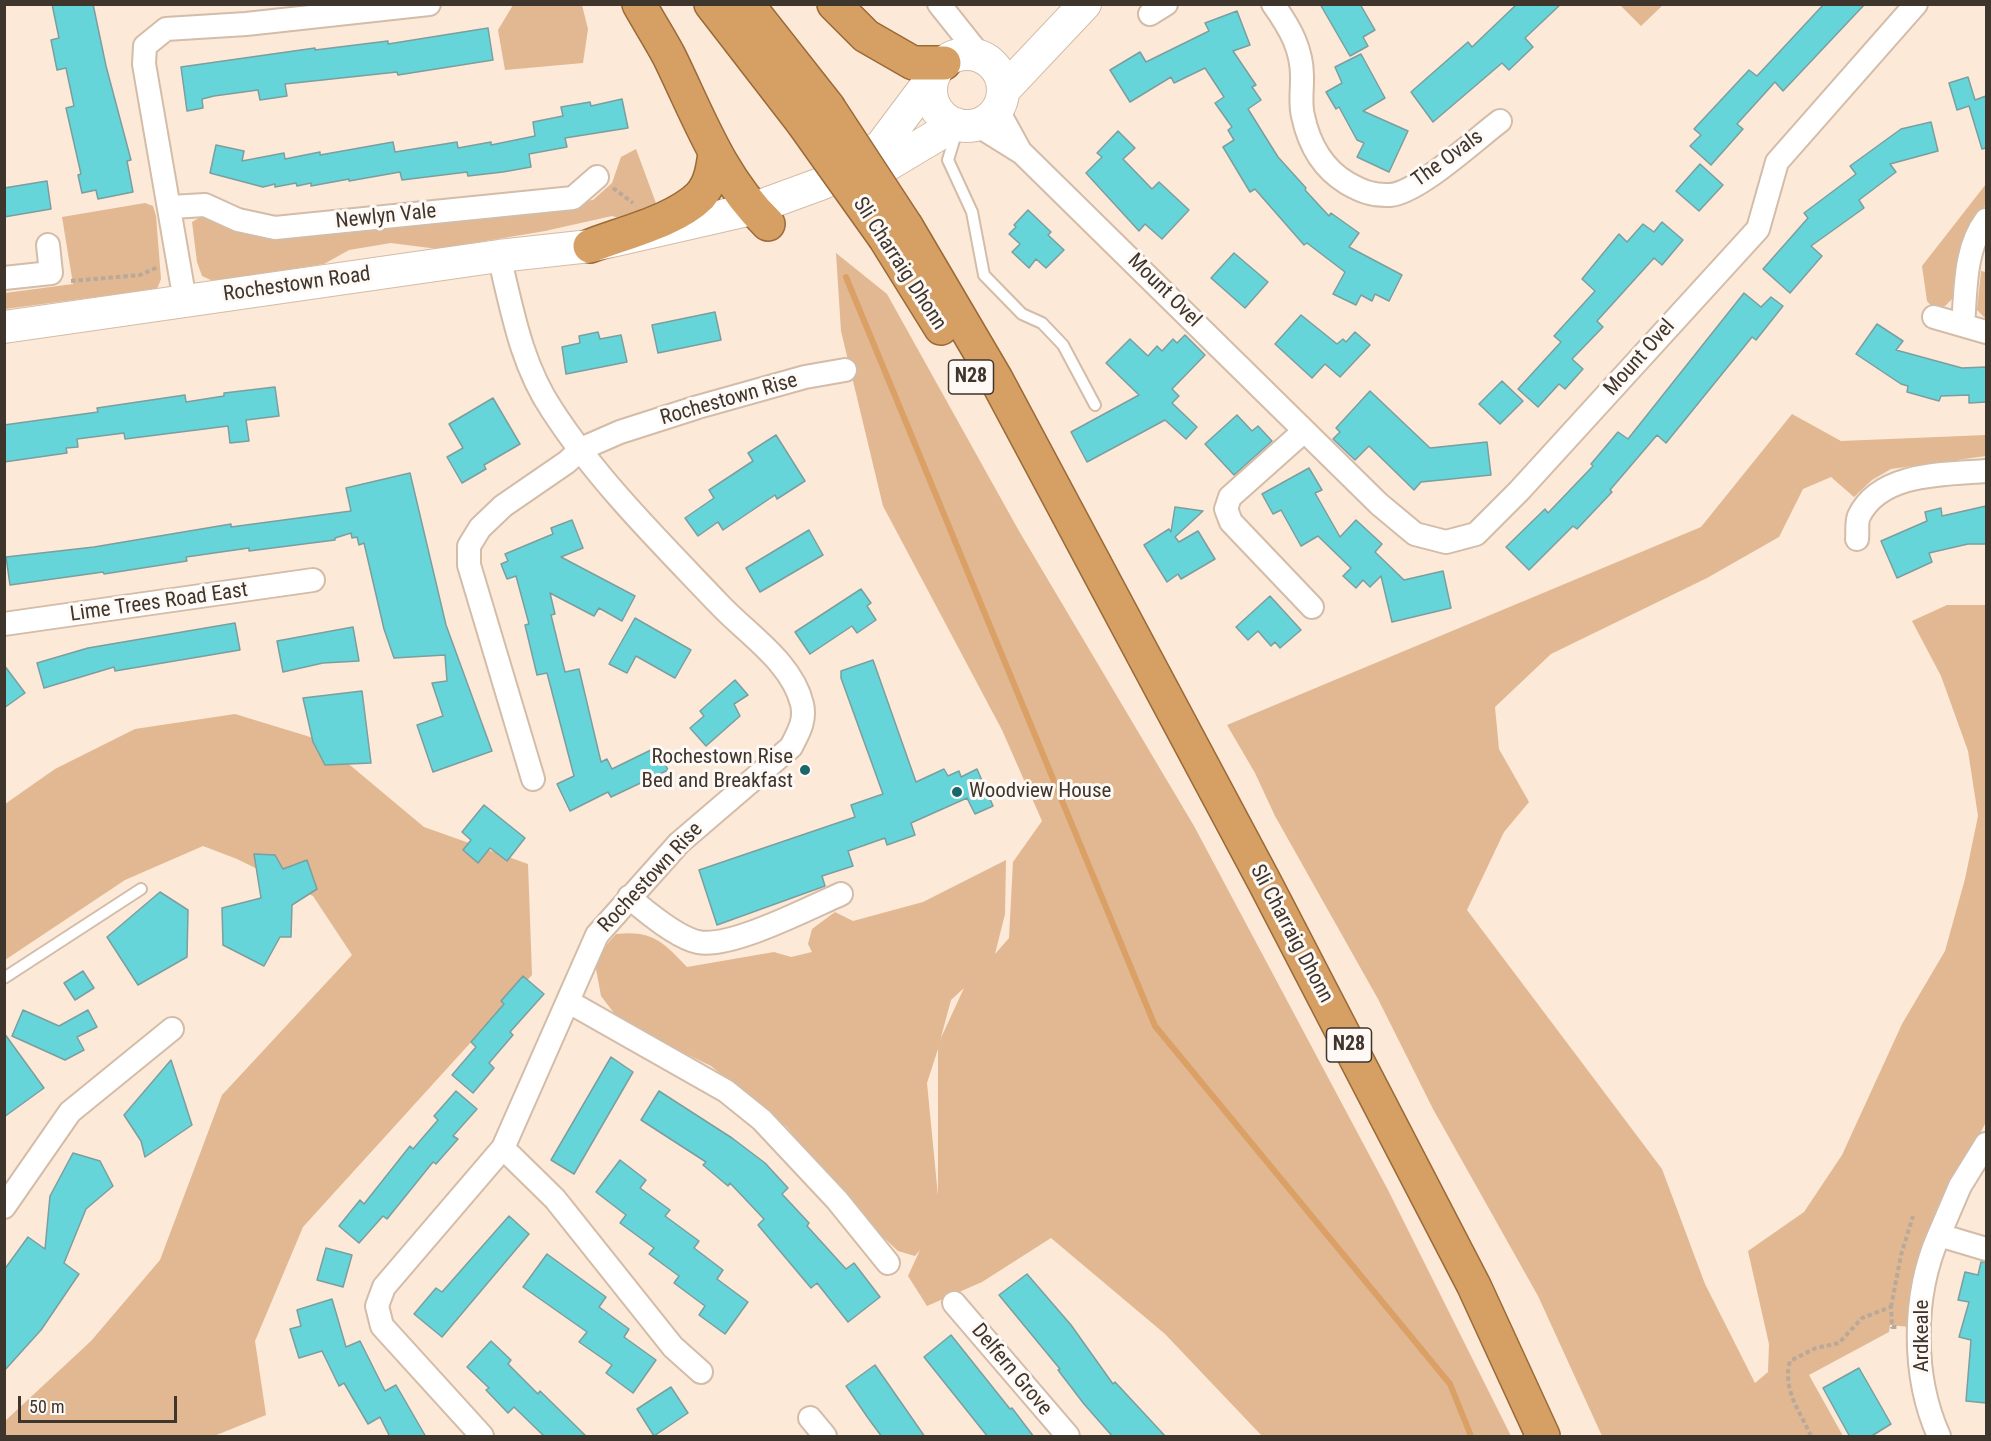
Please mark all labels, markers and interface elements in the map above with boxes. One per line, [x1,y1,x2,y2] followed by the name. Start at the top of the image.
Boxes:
[1408,125,1488,193] street label: The Ovals
[847,193,951,335] street label: Sli Charraig Dhonn
[334,199,438,235] street label: Newlyn Vale
[1122,249,1206,333] street label: Mount Ovel
[222,262,372,308] street label: Rochestown Road
[1599,315,1681,401] street label: Mount Ovel
[948,360,994,394] road number: N28
[658,368,800,432] street label: Rochestown Rise
[69,578,249,628] street label: Lime Trees Road East
[641,745,793,795] place label: Rochestown Rise Bed and Breakfast
[798,763,812,777] marker: Rochestown Rise Bed and Breakfast
[969,779,1111,805] place label: Woodview House
[950,785,964,799] marker: Woodview House
[594,818,708,938] street label: Rochestown Rise
[1244,861,1338,1007] street label: Sli Charraig Dhonn
[1326,1028,1372,1062] road number: N28
[1910,1300,1936,1372] street label: Ardkeale
[965,1319,1057,1421] street label: Delfern Grove
[21,1384,180,1422] scale bar
[29,1396,64,1417] text: 50 m

